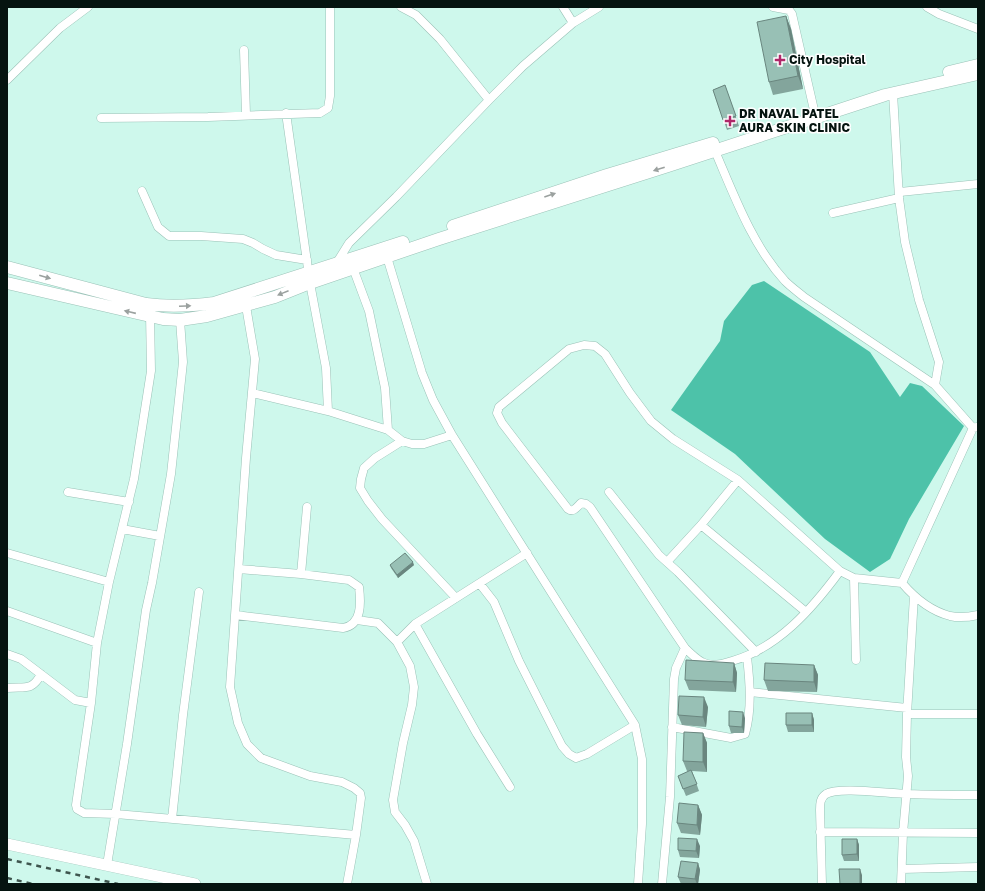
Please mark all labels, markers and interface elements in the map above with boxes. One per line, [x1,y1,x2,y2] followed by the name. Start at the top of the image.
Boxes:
[789,52,865,67] place label: City Hospital
[774,54,786,66] marker: City Hospital
[739,106,850,135] place label: DR NAVAL PATEL AURA SKIN CLINIC
[724,115,736,127] marker: DR NAVAL PATEL AURA SKIN CLINIC
[653,166,665,172] one-way arrow
[544,192,556,198] one-way arrow
[39,274,51,280] one-way arrow
[277,291,289,297] one-way arrow
[179,303,191,310] one-way arrow
[124,308,136,314] one-way arrow

